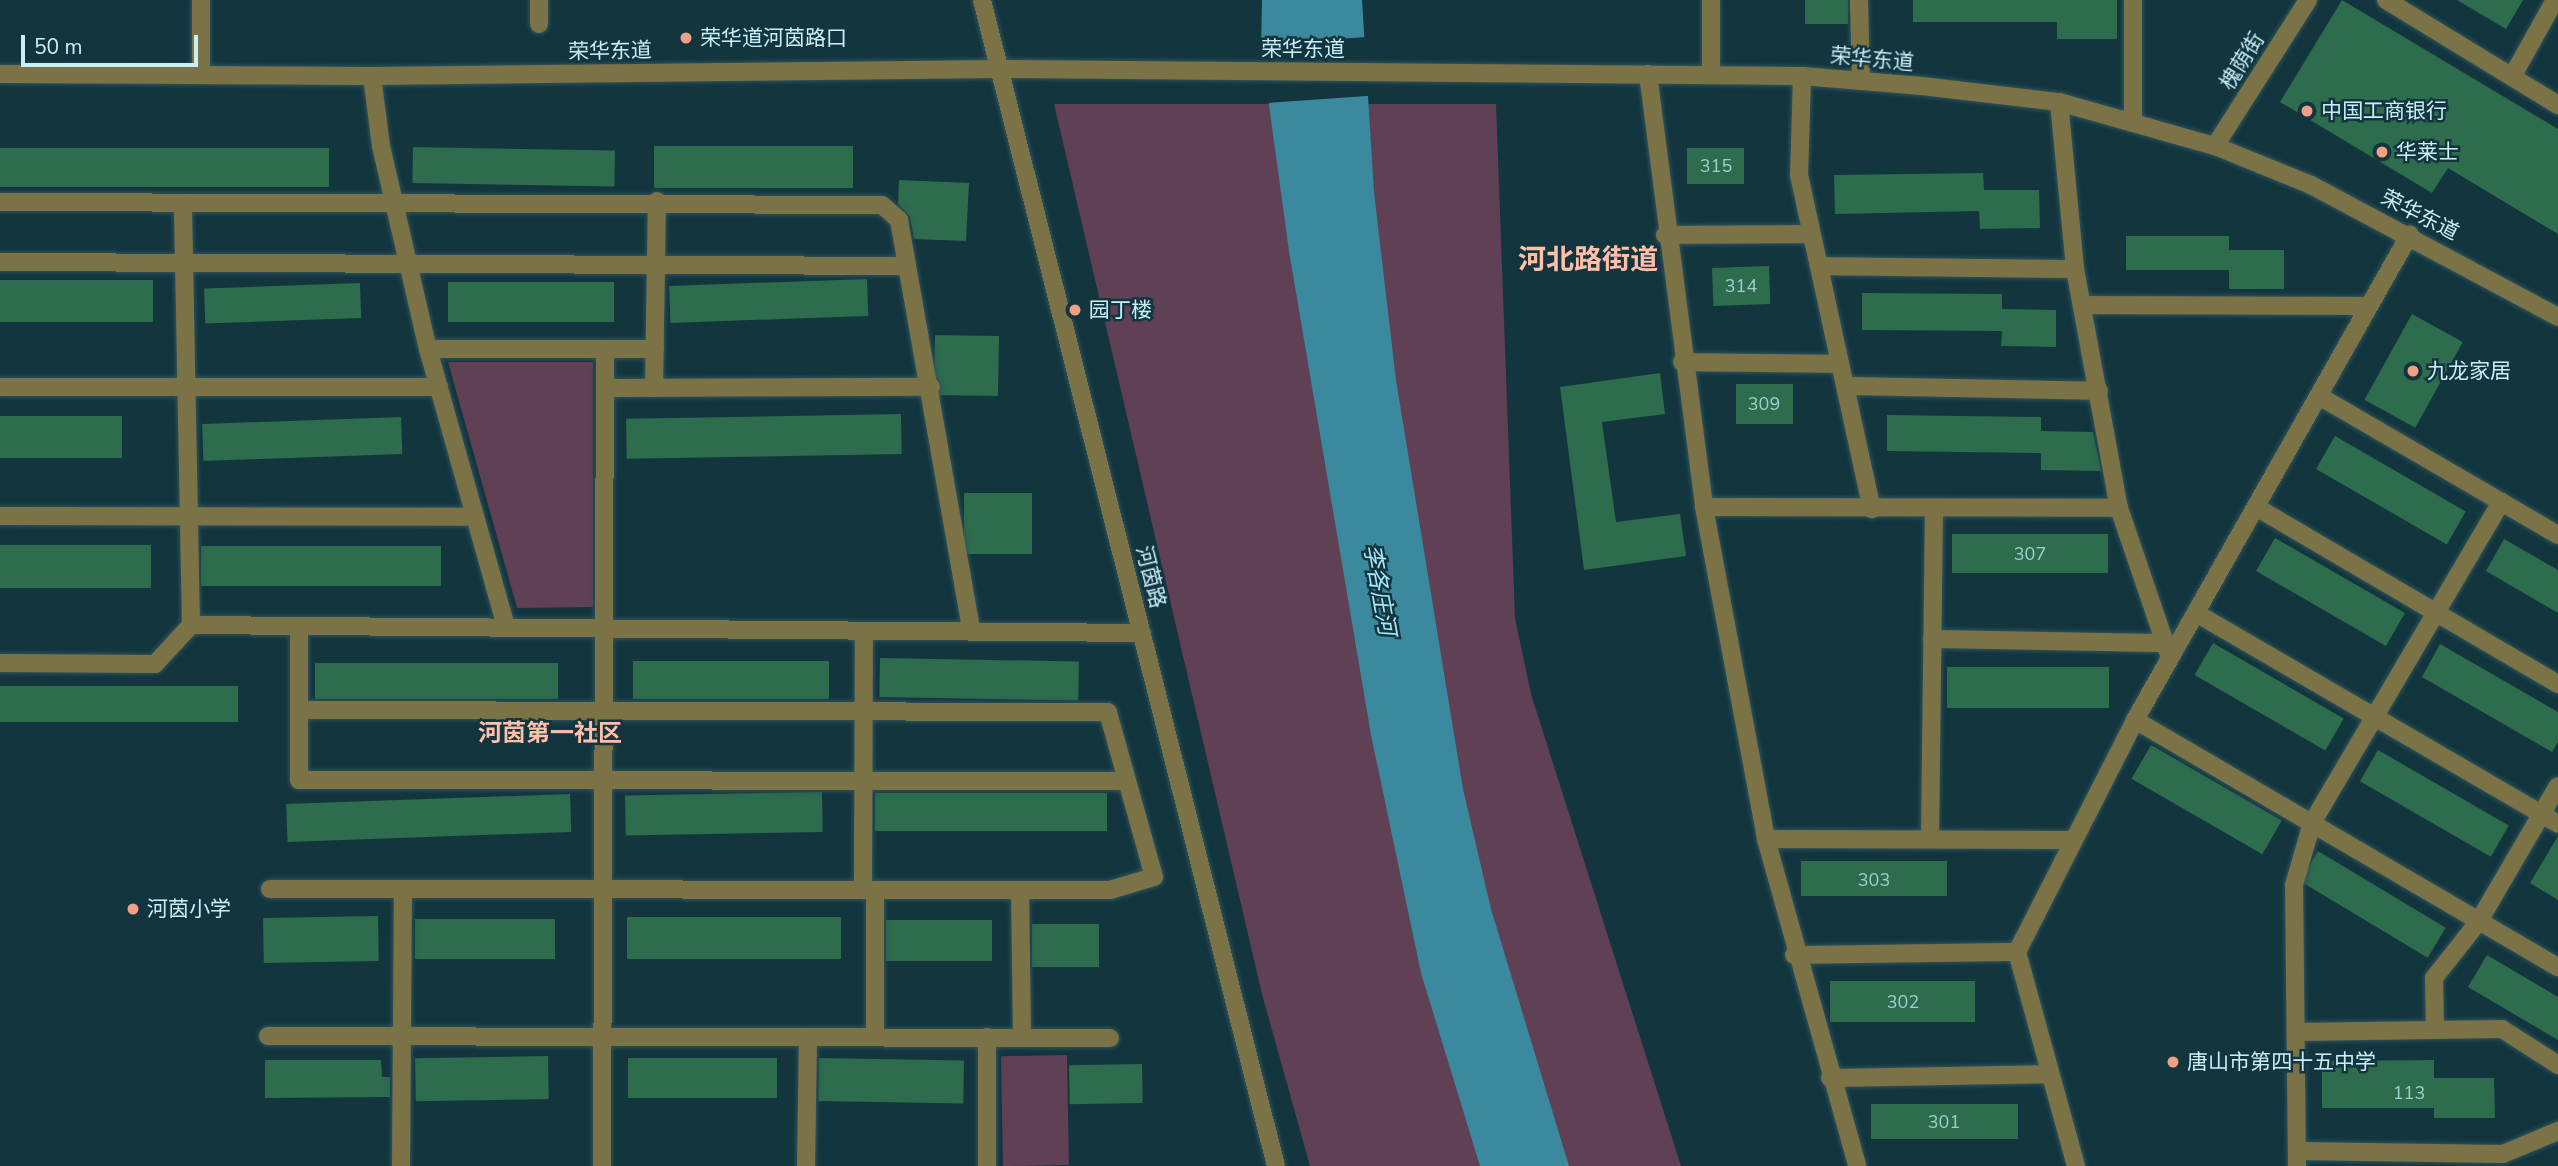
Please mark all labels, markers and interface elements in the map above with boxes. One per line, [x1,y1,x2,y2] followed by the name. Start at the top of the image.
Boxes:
[24,21,201,65] scale bar
[700,25,847,51] place label: 荣华道河茵路口
[2215,28,2269,94] street label: 槐荫街
[678,30,694,46] marker: 荣华道河茵路口
[34,33,83,61] text: 50 m
[1261,36,1345,62] street label: 荣华东道
[568,38,652,64] street label: 荣华东道
[1829,43,1915,75] street label: 荣华东道
[2321,98,2447,124] place label: 中国工商银行
[2299,103,2315,119] marker: 中国工商银行
[2396,139,2459,165] place label: 华莱士
[2374,144,2390,160] marker: 华莱士
[1700,155,1732,177] house number: 315
[2377,185,2463,245] street label: 荣华东道
[1518,243,1658,277] district label: 河北路街道
[1725,275,1757,297] house number: 314
[1089,297,1152,323] place label: 园丁楼
[1067,302,1083,318] marker: 园丁楼
[2427,358,2511,384] place label: 九龙家居
[2405,363,2421,379] marker: 九龙家居
[1748,393,1780,415] house number: 309
[1357,542,1401,638] water label: 李各庄河
[1131,543,1171,611] street label: 河茵路
[2014,543,2046,565] house number: 307
[478,720,622,748] district label: 河茵第一社区
[1858,869,1890,891] house number: 303
[147,896,231,922] place label: 河茵小学
[125,901,141,917] marker: 河茵小学
[1887,991,1919,1013] house number: 302
[2187,1049,2376,1075] place label: 唐山市第四十五中学
[2165,1054,2181,1070] marker: 唐山市第四十五中学
[2393,1082,2425,1104] house number: 113
[1928,1111,1960,1133] house number: 301

